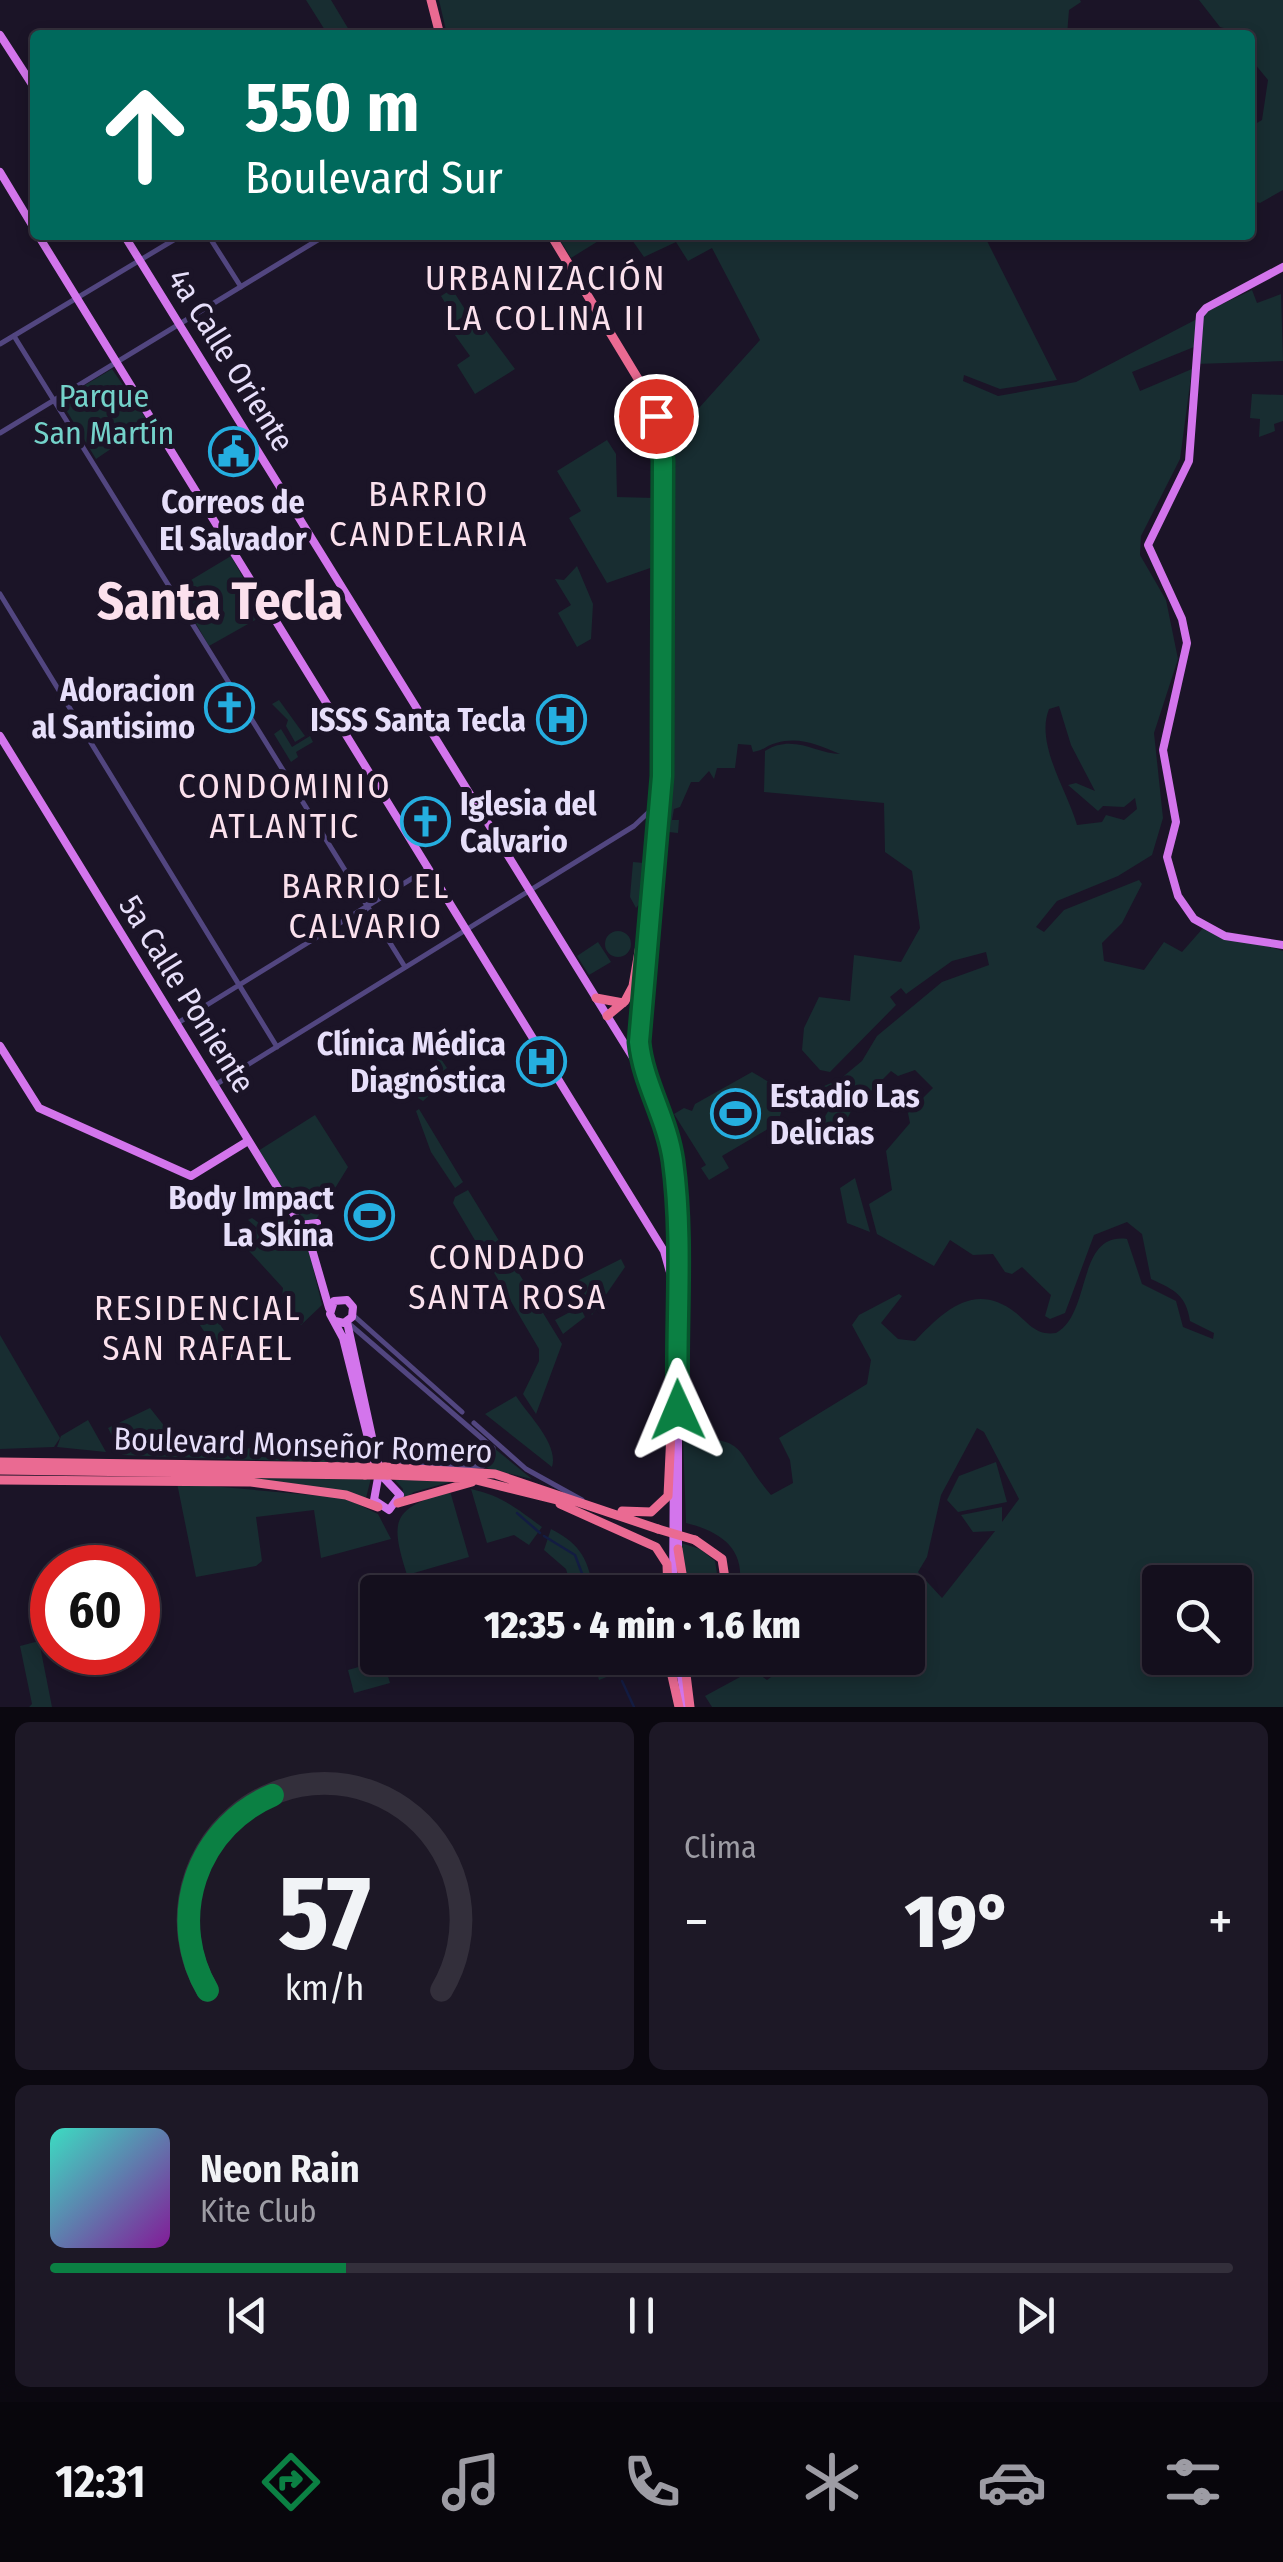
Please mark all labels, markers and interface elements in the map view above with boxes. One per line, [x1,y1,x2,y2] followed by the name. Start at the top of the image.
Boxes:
[245,66,420,150] text: 550 m
[80,70,210,200] icon: ahead
[245,151,503,205] text: Boulevard Sur
[425,257,667,339] district label: URBANIZACIÓN LA COLINA II
[160,262,302,458] street label: 4a Calle Oriente
[614,374,699,459] pin
[34,377,174,452] park label: Parque San Martín
[629,389,684,444] icon: arrive
[207,426,259,478] public building icon: Correos de El Salvador
[329,473,529,555] district label: BARRIO CANDELARIA
[159,483,307,558] place label: Correos de El Salvador
[97,570,343,633] district label: Santa Tecla
[31,671,195,746] place label: Adoracion al Santisimo
[204,682,256,734] church icon: Adoracion al Santisimo
[535,694,587,746] hospital icon: ISSS Santa Tecla
[310,701,526,739] place label: ISSS Santa Tecla
[178,765,392,847] district label: CONDOMINIO ATLANTIC
[460,785,597,860] place label: Iglesia del Calvario
[399,796,451,848] church icon: Iglesia del Calvario
[281,865,451,947] district label: BARRIO EL CALVARIO
[111,888,263,1100] street label: 5a Calle Poniente
[317,1025,506,1100] place label: Clínica Médica Diagnóstica
[515,1036,567,1088] hospital icon: Clínica Médica Diagnóstica
[770,1077,920,1152] place label: Estadio Las Delicias
[709,1088,761,1140] sports icon: Estadio Las Delicias
[168,1179,335,1254] place label: Body Impact La Skina
[343,1190,395,1242] sports icon: Body Impact La Skina
[408,1236,608,1318] district label: CONDADO SANTA ROSA
[94,1287,302,1369] district label: RESIDENCIAL SAN RAFAEL
[626,1358,730,1462] position arrow
[113,1419,493,1471] street label: Boulevard Monseñor Romero
[30,1545,160,1675] speed limit sign: 60
[1142,1565,1252,1675] map controls
[1142,1565,1252,1675] button: search
[484,1602,801,1648] text: 12:35 · 4 min · 1.6 km
[684,1828,757,1866] text: Clima
[278,1851,371,1976] text: 57
[905,1877,1012,1967] text: 19°
[684,1889,709,1955] text: −
[1208,1889,1233,1955] text: +
[285,1967,364,2009] text: km/h
[200,2146,360,2192] text: Neon Rain
[200,2192,316,2230] text: Kite Club
[220,2288,275,2343] icon: previous
[614,2288,669,2343] icon: pause
[1008,2288,1063,2343] icon: next
[256,2447,326,2517] icon: directions
[436,2447,506,2517] icon: music
[617,2447,687,2517] icon: phone
[797,2447,867,2517] icon: climate
[977,2447,1047,2517] icon: car
[1158,2447,1228,2517] icon: filters
[55,2455,146,2509] text: 12:31

